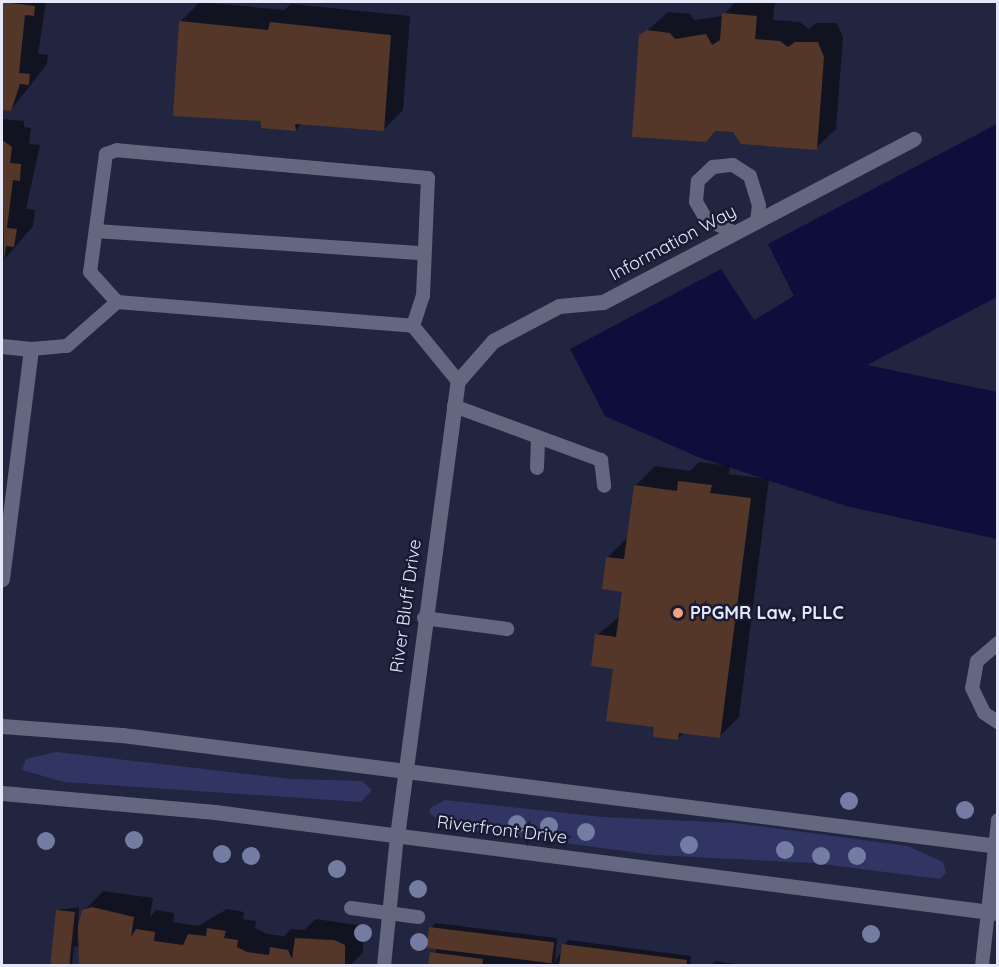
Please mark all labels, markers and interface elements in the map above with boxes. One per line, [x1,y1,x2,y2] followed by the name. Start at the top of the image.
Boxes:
[606,201,740,285] street label: Information Way
[386,538,426,674] street label: River Bluff Drive
[690,602,844,624] place label: PPGMR Law, PLLC
[671,606,685,620] marker: PPGMR Law, PLLC
[436,811,568,849] street label: Riverfront Drive

